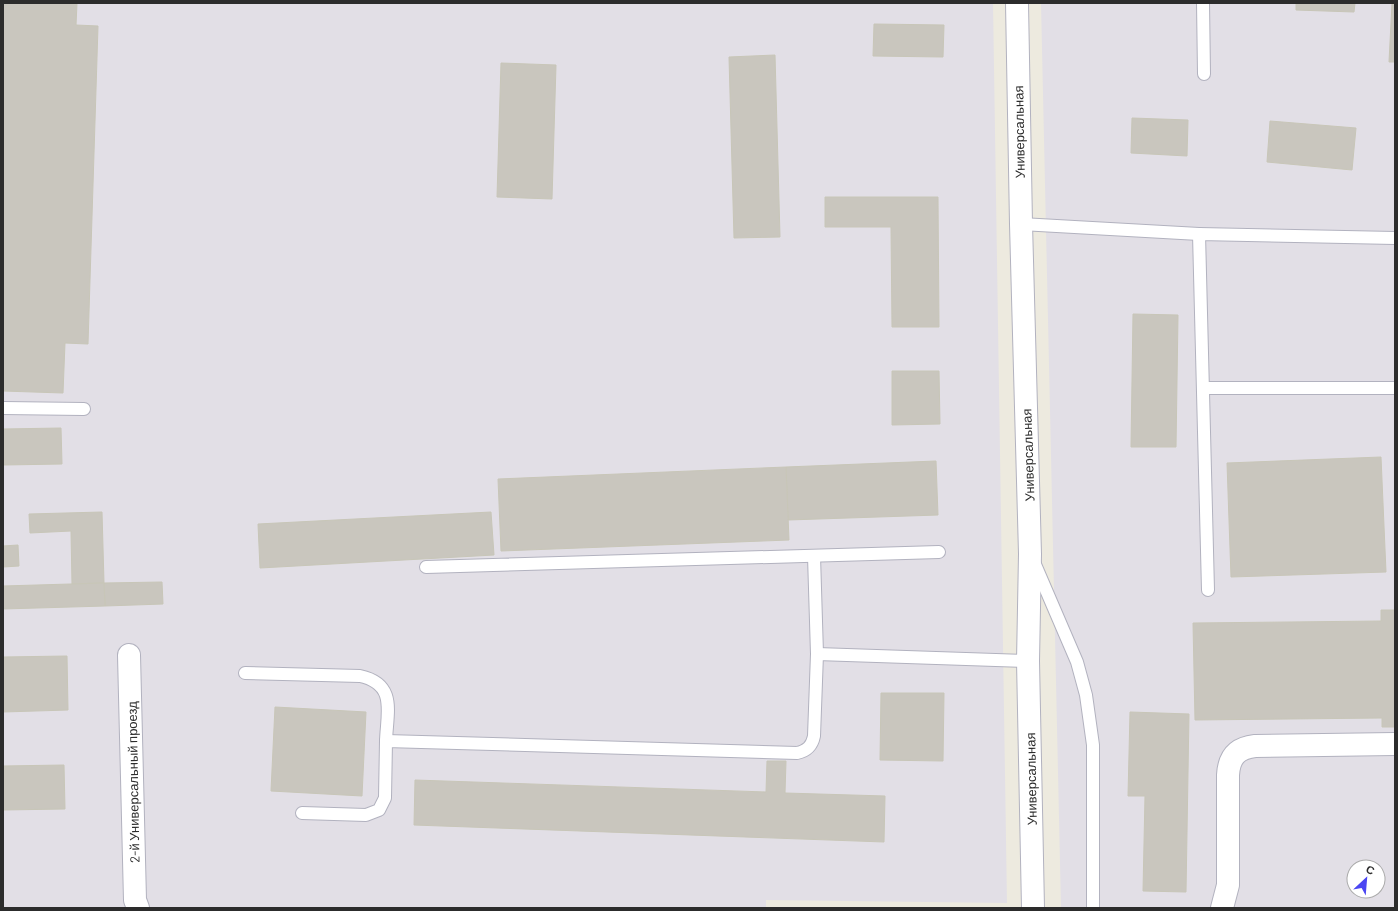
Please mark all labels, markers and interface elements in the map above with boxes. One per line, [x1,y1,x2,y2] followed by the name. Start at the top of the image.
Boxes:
[1010,85,1028,179] street label: Универсальная
[1018,408,1038,502] street label: Универсальная
[124,701,142,863] street label: 2-й Универсальный проезд
[1022,732,1040,826] street label: Универсальная
[1346,859,1386,899] north arrow
[1364,862,1377,877] text: С

